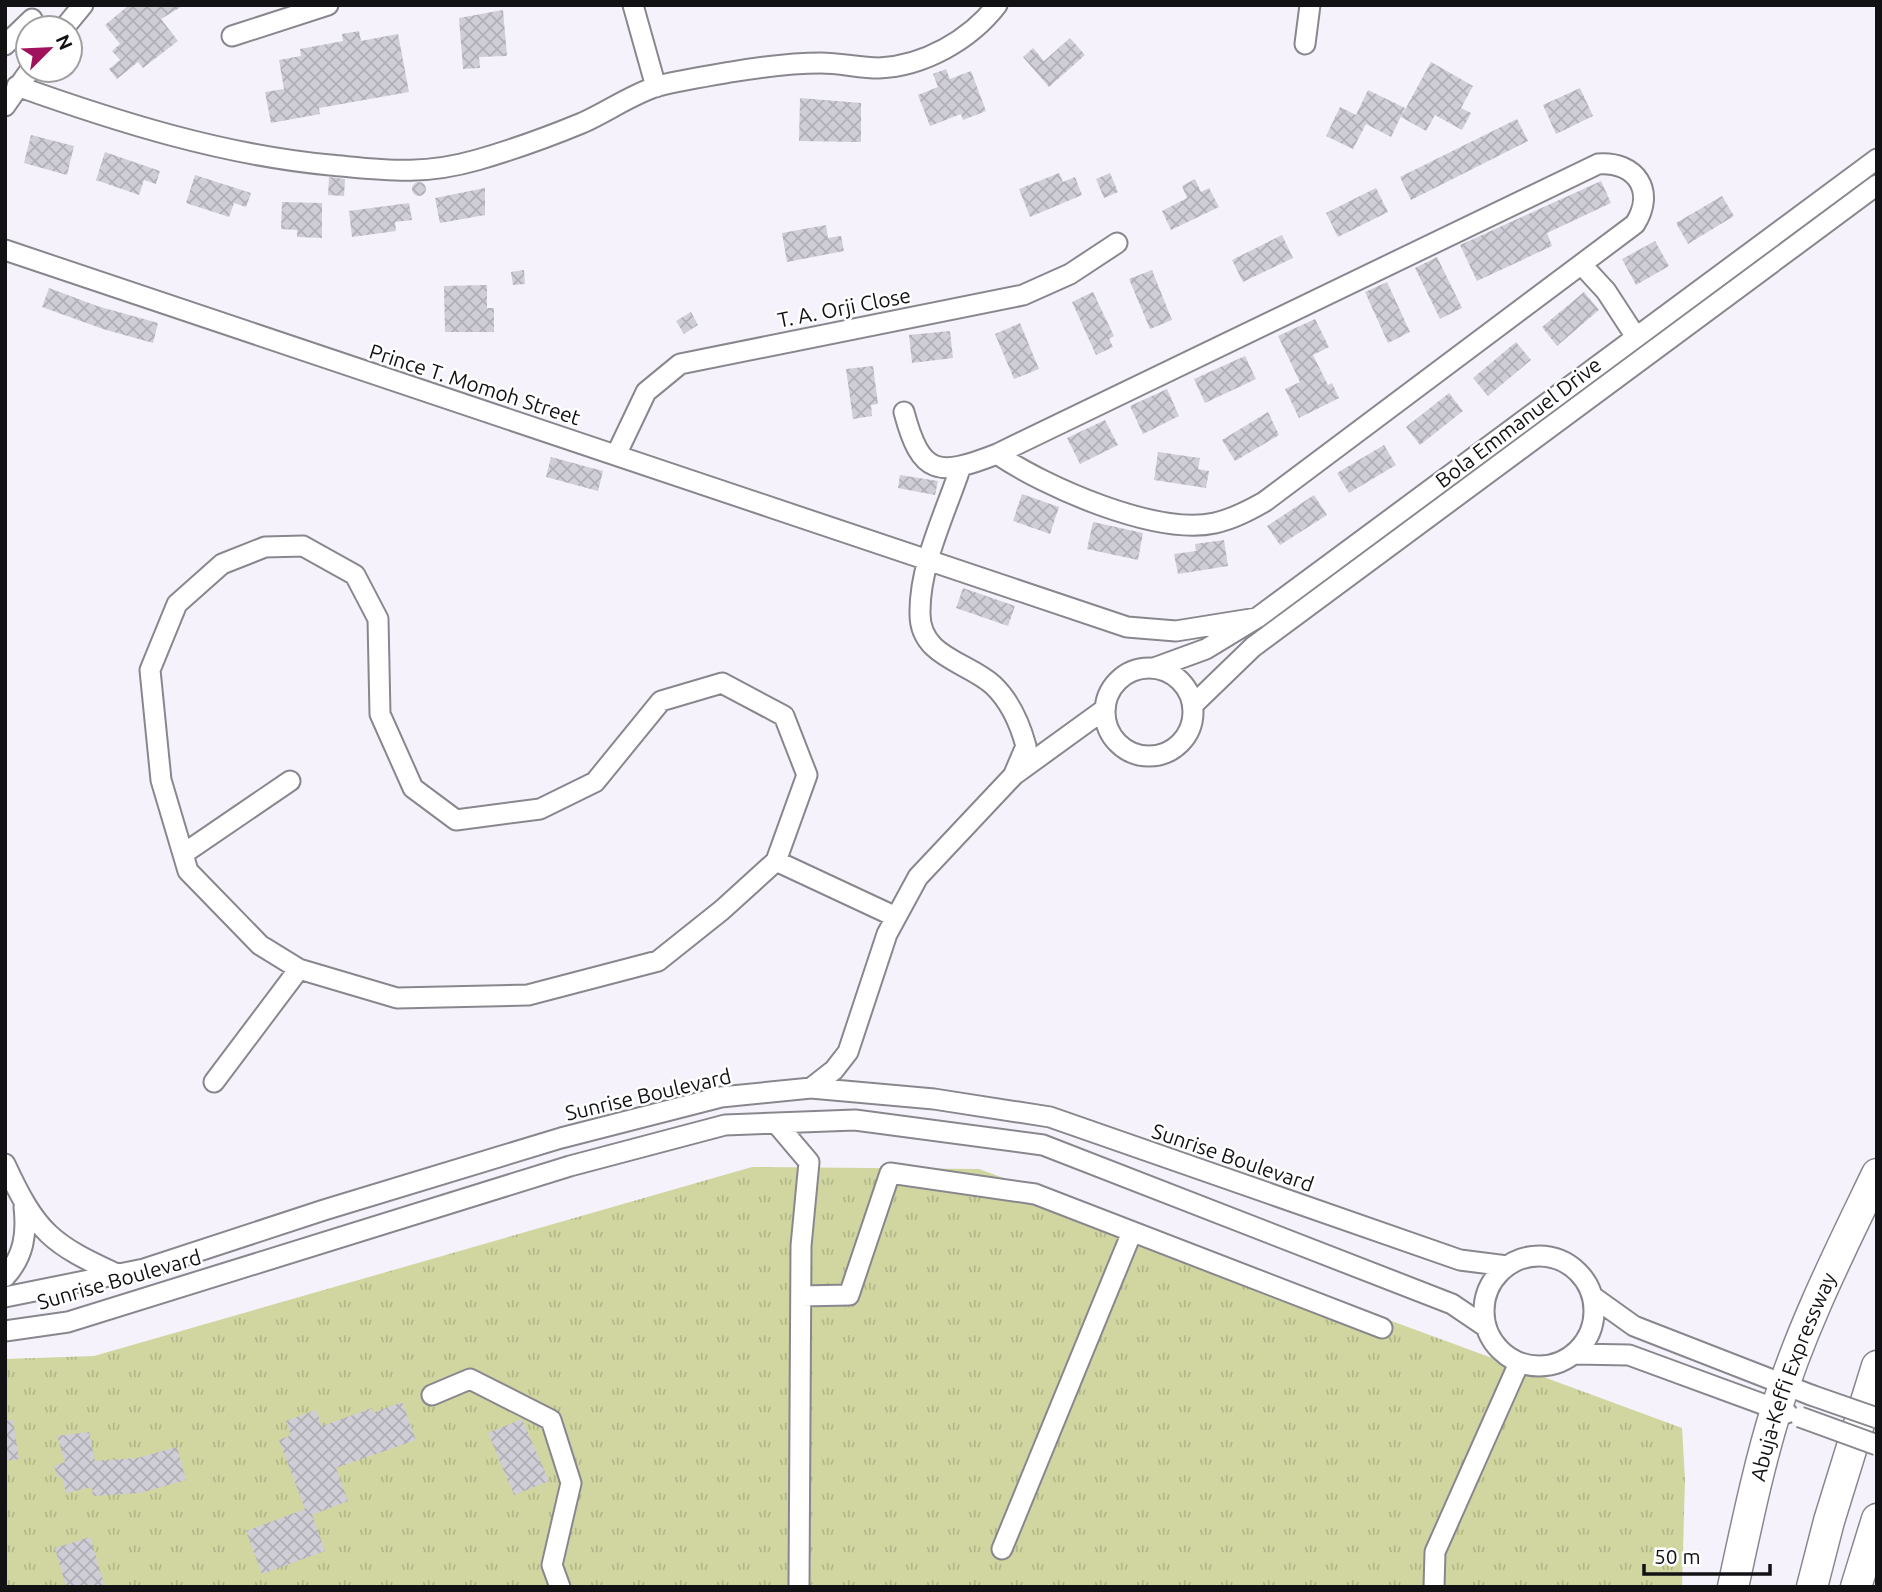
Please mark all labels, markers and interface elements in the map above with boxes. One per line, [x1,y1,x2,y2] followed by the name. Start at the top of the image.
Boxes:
[14,14,84,84] north arrow
[52,31,77,53] text: N
[775,282,913,332] street label: T. A. Orji Close
[366,339,584,429] street label: Prince T. Momoh Street
[1430,352,1606,492] street label: Bola Emmanuel Drive
[563,1063,733,1125] street label: Sunrise Boulevard
[1149,1118,1317,1196] street label: Sunrise Boulevard
[34,1244,204,1314] street label: Sunrise Boulevard
[1745,1269,1840,1483] street label: Abuja-Keffi Expressway
[1644,1532,1770,1576] scale bar
[1654,1544,1701,1568] text: 50 m

